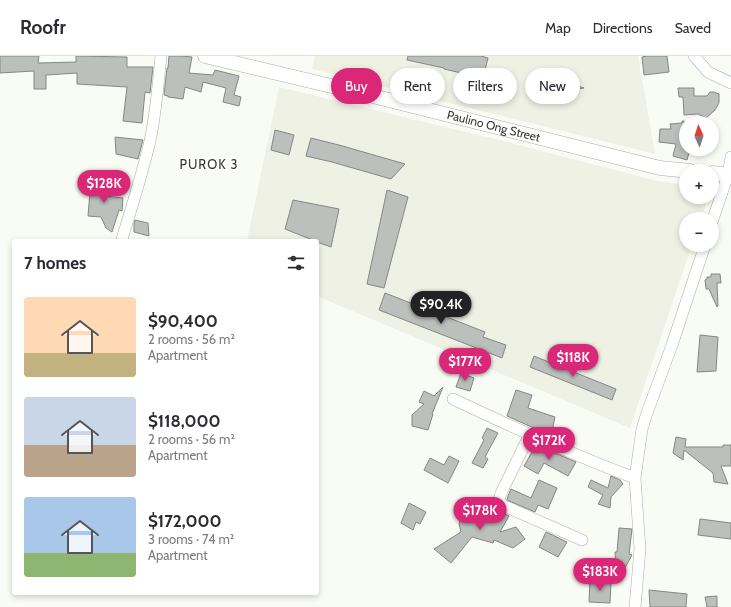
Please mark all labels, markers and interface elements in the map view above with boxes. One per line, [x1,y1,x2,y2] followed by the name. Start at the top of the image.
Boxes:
[20,16,66,39] text: Roofr
[545,19,571,37] text: Map
[593,19,653,37] text: Directions
[675,19,711,37] text: Saved
[331,68,382,104] chip: Buy
[390,68,445,104] chip: Rent
[453,68,517,104] chip: Filters
[525,68,580,104] chip: New
[445,107,542,145] street label: Paulino Ong Street
[679,116,719,156] north arrow
[679,116,719,252] map controls
[179,156,239,172] district label: PUROK 3
[679,164,719,204] button: +
[76,170,132,204] pin: $128K
[86,175,122,191] text: $128K
[679,212,719,252] button: −
[285,252,307,274] icon: filters
[24,253,86,273] text: 7 homes
[408,291,474,325] pin: $90.4K
[420,296,463,312] text: $90.4K
[148,311,218,331] text: $90,400
[56,313,104,361] icon: home
[148,331,235,347] text: 2 rooms · 56 m²
[545,344,601,378] pin: $118K
[148,347,208,363] text: Apartment
[437,348,493,382] pin: $177K
[556,349,590,365] text: $118K
[448,353,482,369] text: $177K
[148,411,220,431] text: $118,000
[56,413,104,461] icon: home
[521,427,577,461] pin: $172K
[148,431,235,447] text: 2 rooms · 56 m²
[532,432,566,448] text: $172K
[148,447,208,463] text: Apartment
[452,497,508,531] pin: $178K
[463,502,497,518] text: $178K
[148,511,222,531] text: $172,000
[56,513,104,561] icon: home
[148,531,234,547] text: 3 rooms · 74 m²
[148,547,208,563] text: Apartment
[572,558,628,592] pin: $183K
[582,563,618,579] text: $183K

